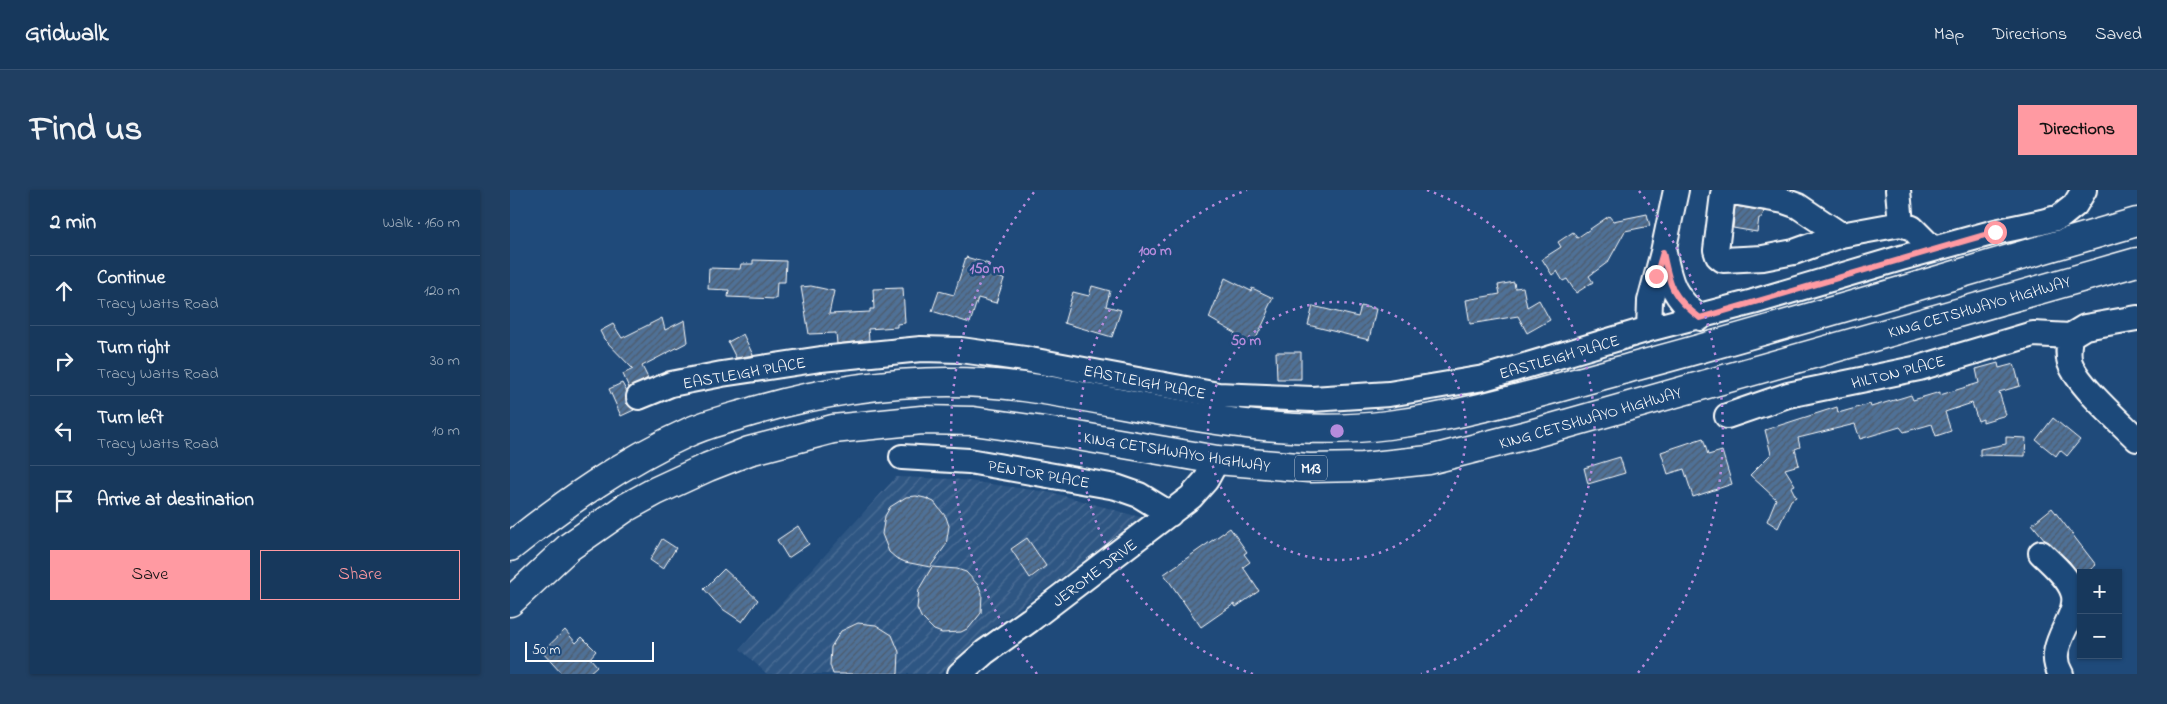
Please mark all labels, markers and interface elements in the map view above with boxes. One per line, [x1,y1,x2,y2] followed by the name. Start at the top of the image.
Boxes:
[25,17,109,52] text: Gridwalk
[1934,22,1964,48] text: Map
[1992,22,2067,48] text: Directions
[2095,22,2142,48] text: Saved
[30,105,142,156] text: Find us
[2018,105,2137,155] button: Directions
[50,208,96,238] text: 2 min
[382,211,460,235] text: Walk · 160 m
[1984,221,2007,244] route start
[1138,240,1172,262] text: 100 m
[969,258,1005,280] text: 150 m
[97,265,165,292] text: Continue
[1645,265,1668,288] route end
[1886,270,2074,345] street label: KING CETSHWAYO HIGHWAY
[50,277,78,305] icon: ahead
[424,279,460,303] text: 120 m
[97,292,219,316] text: Tracy Watts Road
[1497,329,1623,387] street label: EASTLEIGH PLACE
[1231,330,1262,352] text: 50 m
[97,335,170,362] text: Turn right
[50,347,78,375] icon: right
[430,349,460,373] text: 30 m
[1849,350,1948,396] street label: HILTON PLACE
[681,351,808,397] street label: EASTLEIGH PLACE
[1081,359,1208,407] street label: EASTLEIGH PLACE
[97,362,219,386] text: Tracy Watts Road
[1497,381,1685,456] street label: KING CETSHWAYO HIGHWAY
[97,405,164,432] text: Turn left
[50,417,78,445] icon: left
[432,419,460,443] text: 10 m
[1328,422,1346,440] centre of rings
[1082,426,1272,480] street label: KING CETSHWAYO HIGHWAY
[97,432,219,456] text: Tracy Watts Road
[986,454,1091,496] street label: PENTOR PLACE
[1295,456,1327,480] road number: M13
[50,487,78,515] icon: arrive
[97,487,254,514] text: Arrive at destination
[1048,534,1143,614] street label: JEROME DRIVE
[50,550,250,600] button: Save
[260,550,460,600] button: Share
[2077,569,2122,659] map controls
[2077,569,2122,614] button: +
[2077,614,2122,659] button: −
[525,639,654,662] scale bar
[532,640,560,661] text: 50 m

